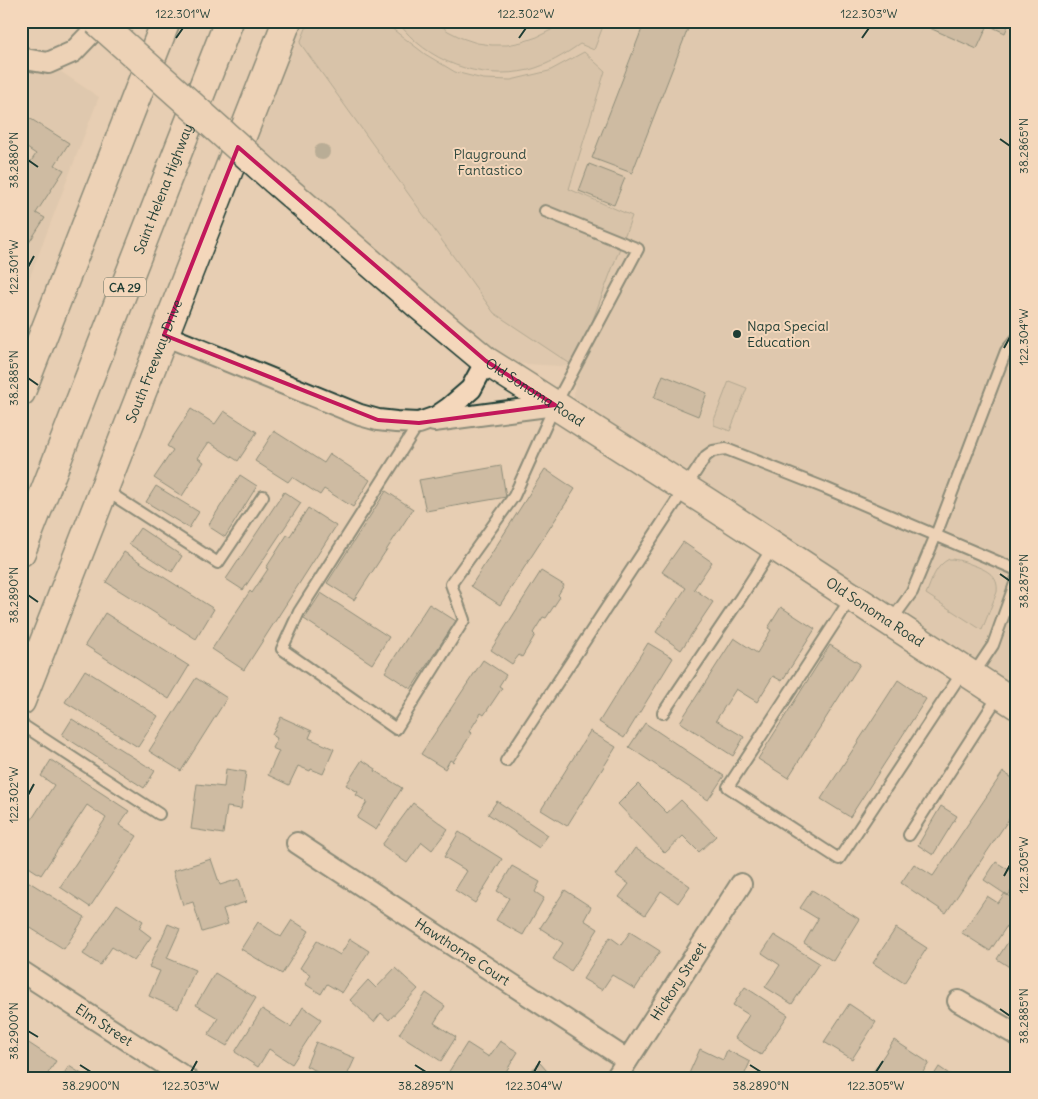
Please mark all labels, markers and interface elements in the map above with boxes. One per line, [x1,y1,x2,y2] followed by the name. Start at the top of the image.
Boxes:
[156,6,210,21] text: 122.301°W
[498,6,554,21] text: 122.302°W
[841,6,898,21] text: 122.303°W
[1016,118,1031,174] text: 38.2865°N
[130,121,197,257] street label: Saint Helena Highway
[6,132,21,188] text: 38.2880°N
[453,145,527,179] park label: Playground Fantastico
[6,240,21,294] text: 122.301°W
[104,278,146,296] road number: CA 29
[122,297,186,425] street label: South Freeway Drive
[1016,308,1031,365] text: 122.304°W
[747,317,829,351] place label: Napa Special Education
[731,328,743,340] marker: Napa Special Education
[6,350,21,406] text: 38.2885°N
[482,354,588,430] street label: Old Sonoma Road
[1016,554,1031,608] text: 38.2875°N
[6,567,21,623] text: 38.2890°N
[823,573,928,651] street label: Old Sonoma Road
[6,767,21,823] text: 122.302°W
[1016,836,1031,893] text: 122.305°W
[412,914,514,990] street label: Hawthorne Court
[646,939,710,1024] street label: Hickory Street
[1016,988,1031,1044] text: 38.2885°N
[72,1000,136,1050] street label: Elm Street
[6,1002,21,1060] text: 38.2900°N
[62,1078,120,1093] text: 38.2900°N
[163,1078,220,1093] text: 122.303°W
[398,1078,454,1093] text: 38.2895°N
[506,1078,563,1093] text: 122.304°W
[733,1078,789,1093] text: 38.2890°N
[848,1078,905,1093] text: 122.305°W

